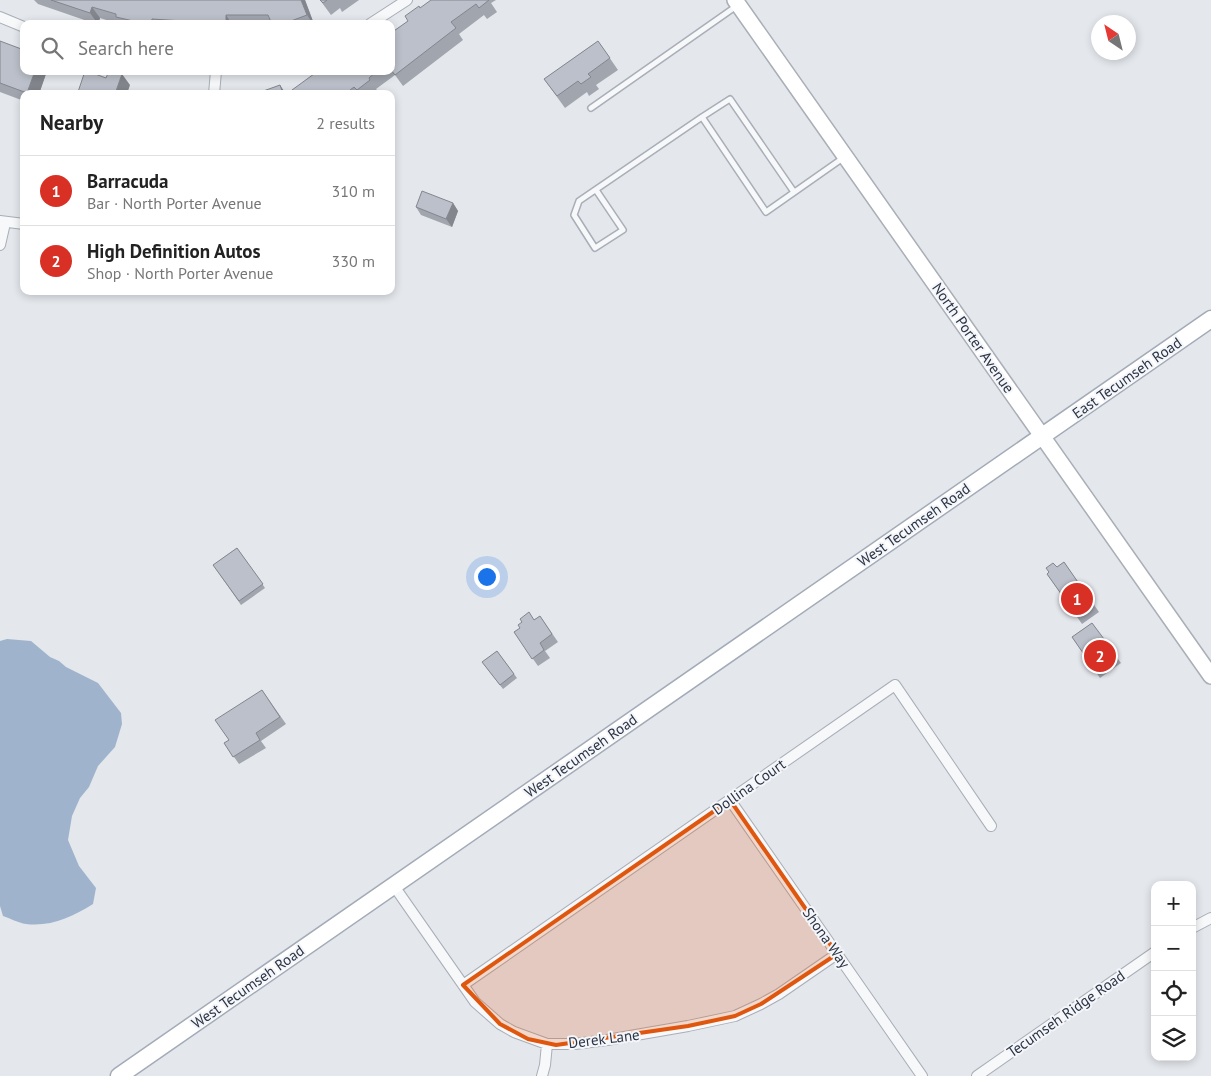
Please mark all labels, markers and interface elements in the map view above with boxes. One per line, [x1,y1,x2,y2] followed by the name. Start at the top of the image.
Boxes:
[1091,15,1136,60] north arrow
[20,20,395,75] search box
[38,34,66,62] icon: search
[78,36,174,60] text: Search here
[40,109,103,136] text: Nearby
[316,113,375,133] text: 2 results
[87,169,169,193] text: Barracuda
[51,181,61,201] text: 1
[332,181,375,201] text: 310 m
[87,193,262,213] text: Bar · North Porter Avenue
[87,239,261,263] text: High Definition Autos
[51,251,61,271] text: 2
[332,251,375,271] text: 330 m
[87,263,273,283] text: Shop · North Porter Avenue
[928,279,1019,397] street label: North Porter Avenue
[1068,333,1185,422] street label: East Tecumseh Road
[854,479,974,571] street label: West Tecumseh Road
[474,564,500,590] your location
[1061,580,1093,618] pin: 1
[1084,637,1116,675] pin: 2
[521,710,641,802] street label: West Tecumseh Road
[708,754,789,819] street label: Dollina Court
[1151,881,1196,1061] map controls
[1151,881,1196,926] button: +
[799,904,854,972] street label: Shona Way
[1151,926,1196,971] button: −
[188,941,308,1033] street label: West Tecumseh Road
[1003,966,1128,1061] street label: Tecumseh Ridge Road
[1151,971,1196,1016] button: locate
[1151,1016,1196,1061] button: layers
[567,1025,641,1052] street label: Derek Lane

